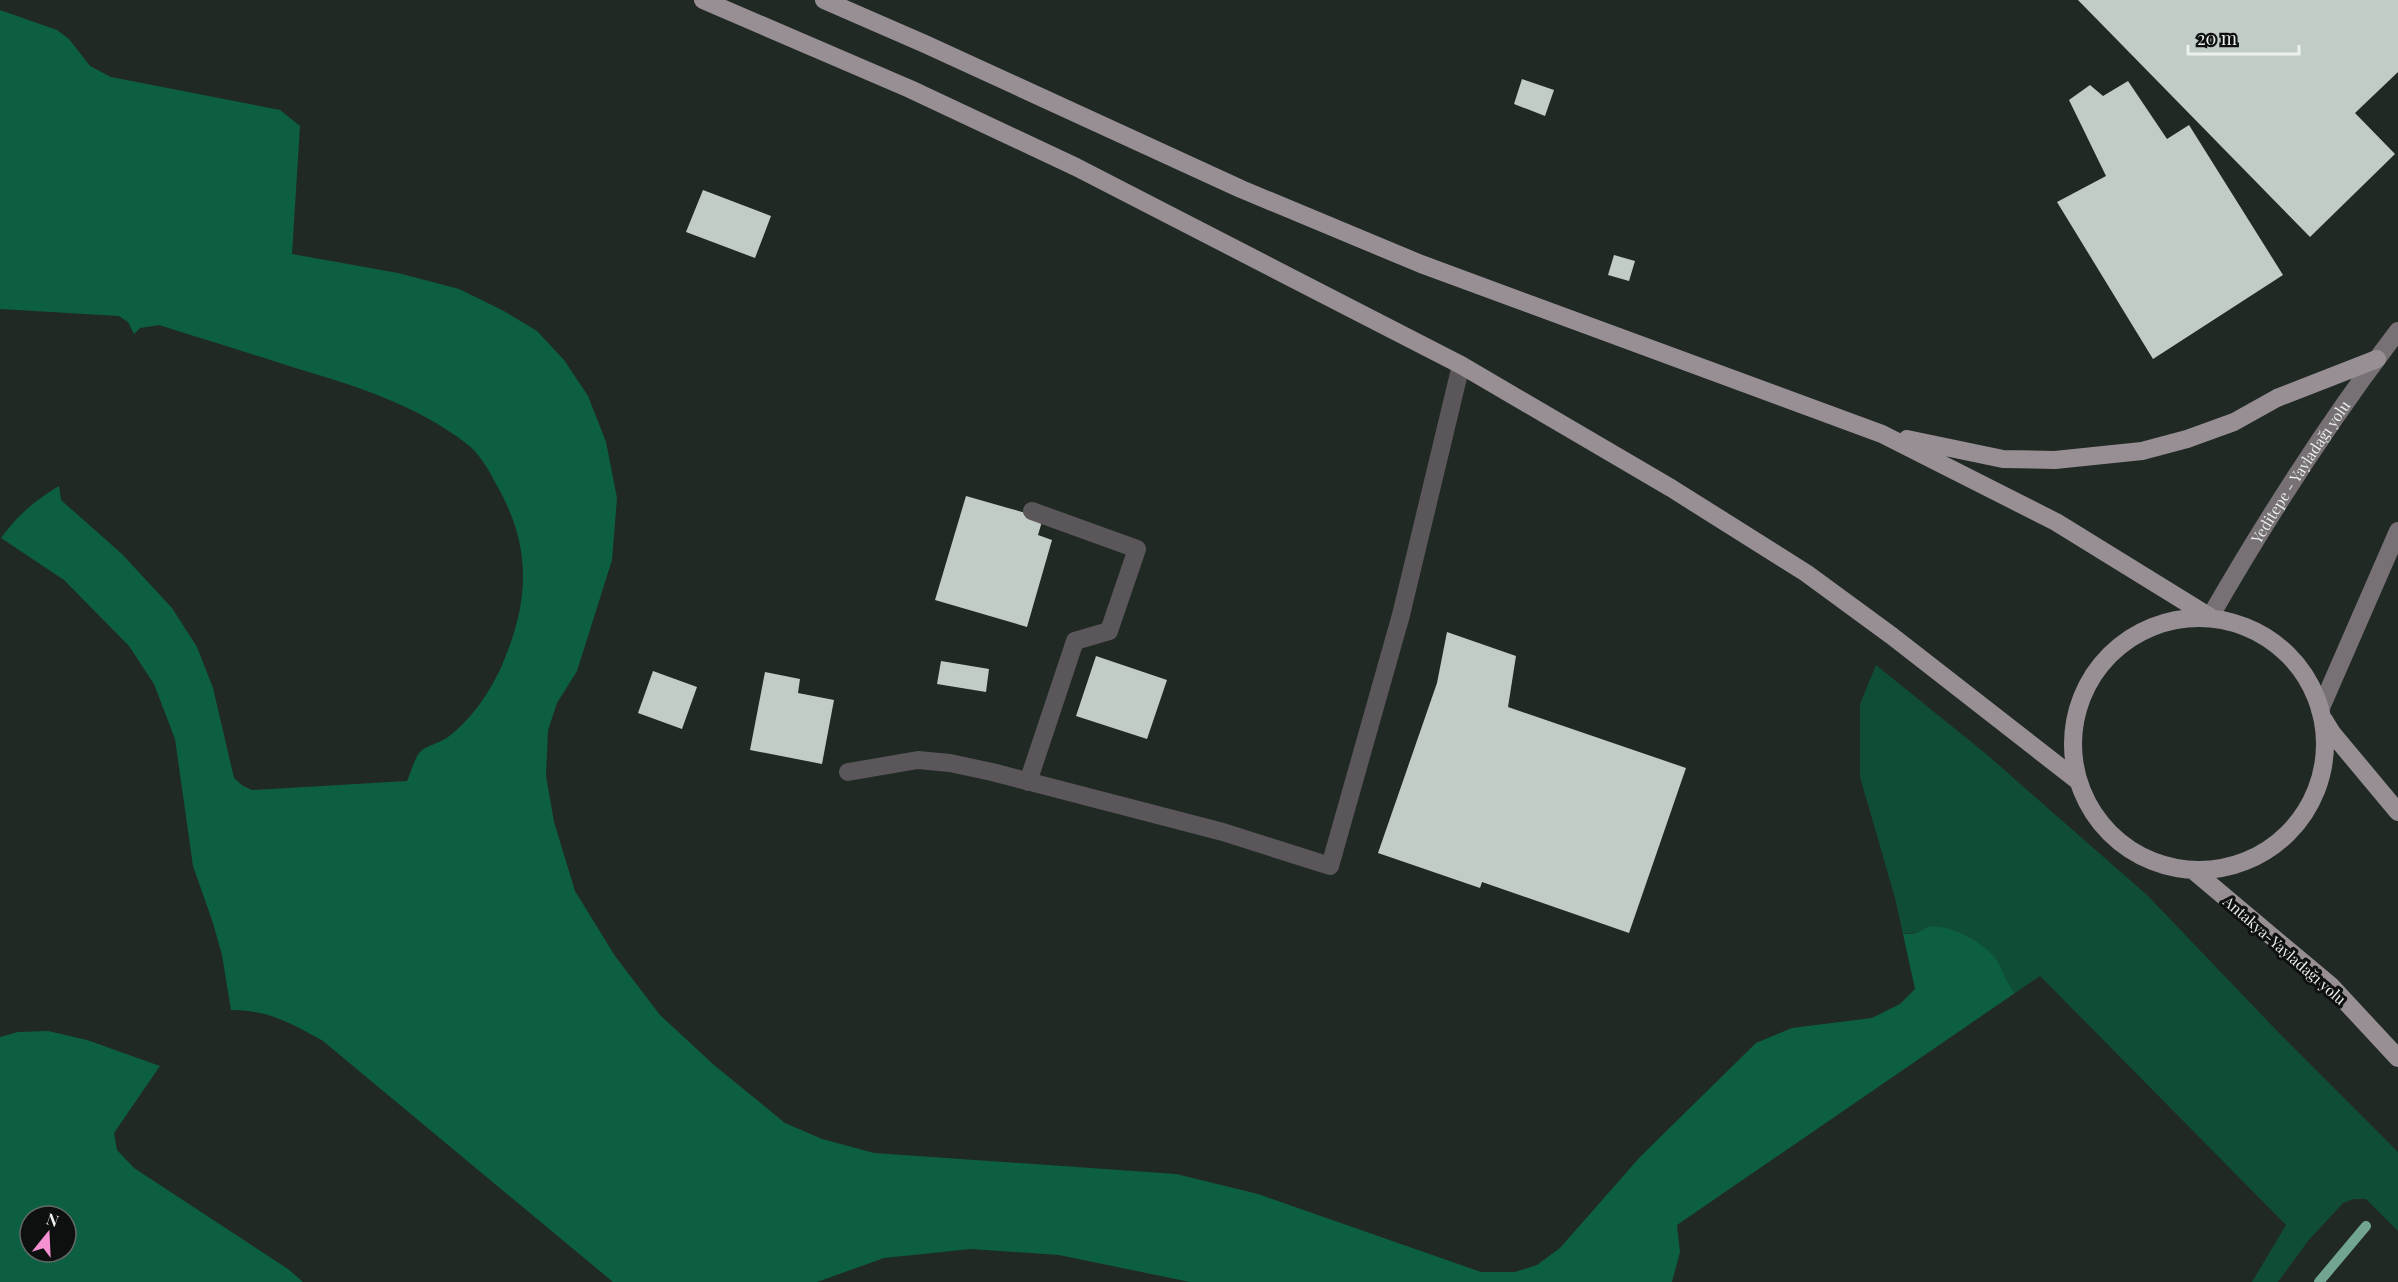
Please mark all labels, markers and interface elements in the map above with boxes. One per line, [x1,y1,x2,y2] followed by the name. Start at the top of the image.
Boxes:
[2188,18,2299,56] scale bar
[2197,26,2237,50] text: 20 m
[2246,396,2354,548] street label: Yeditepe - Yayladağı yolu
[2219,891,2351,1009] street label: Antakya-Yayladağı yolu
[18,1204,78,1264] north arrow
[44,1207,62,1231] text: N

